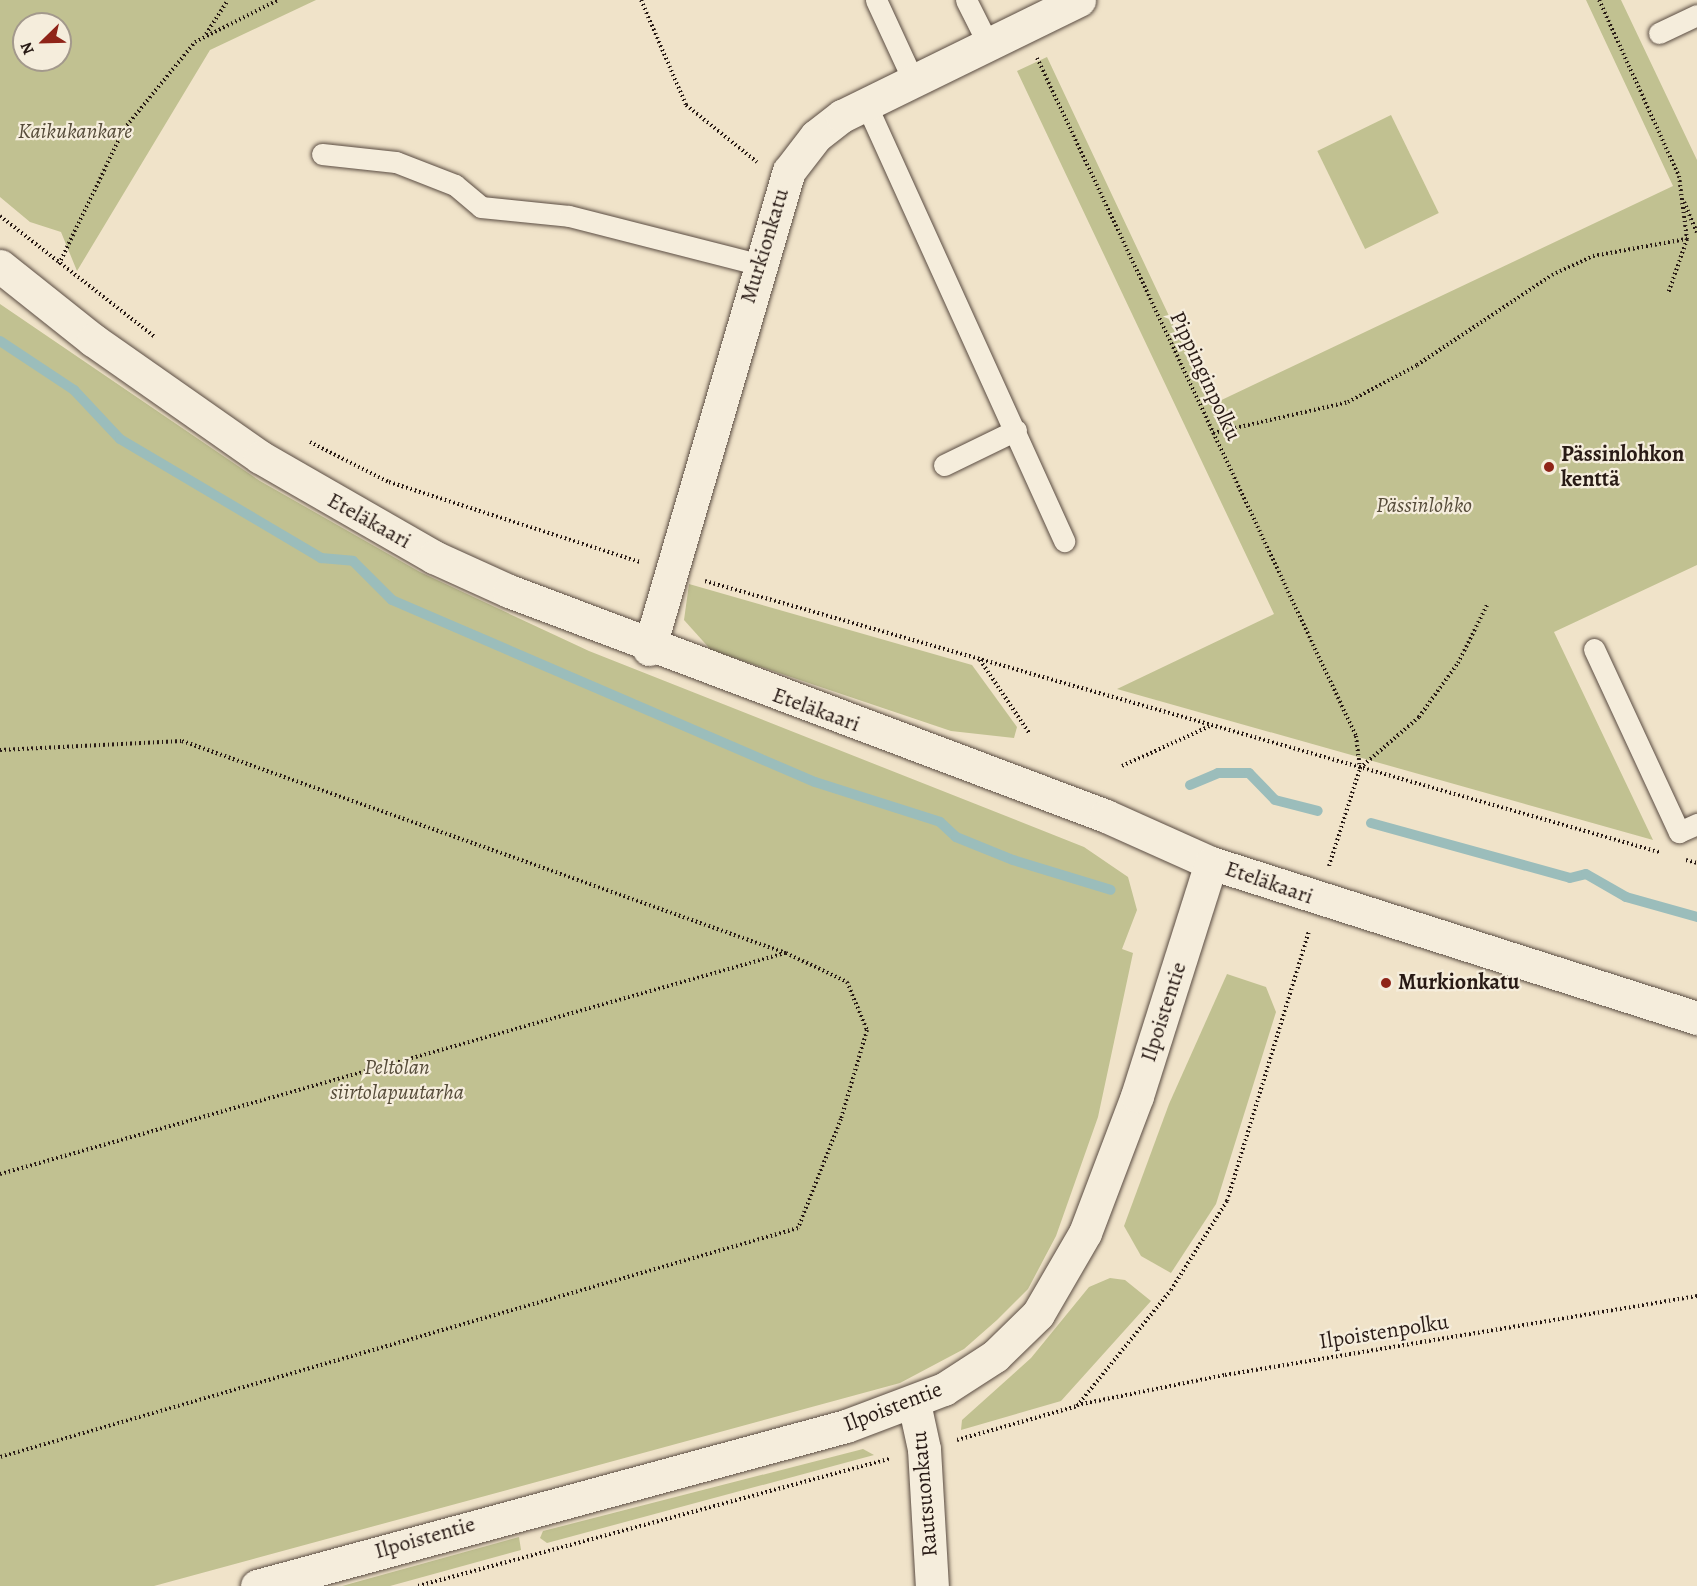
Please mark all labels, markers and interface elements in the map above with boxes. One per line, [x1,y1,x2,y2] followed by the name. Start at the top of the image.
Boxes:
[12,12,72,72] north arrow
[15,39,40,58] text: N
[18,119,132,145] park label: Kaikukankare
[735,185,795,307] street label: Murkionkatu
[1164,307,1246,445] street label: Pippinginpolku
[1561,441,1684,493] place label: Pässinlohkon kenttä
[1542,460,1556,474] marker: Pässinlohkon kenttä
[323,487,415,555] street label: Eteläkaari
[1376,493,1472,519] park label: Pässinlohko
[769,682,863,738] street label: Eteläkaari
[1222,856,1316,910] street label: Eteläkaari
[1135,959,1193,1065] street label: Ilpoistentie
[1398,970,1520,996] place label: Murkionkatu
[1379,976,1393,990] marker: Murkionkatu
[330,1054,464,1106] park label: Peltolan siirtolapuutarha
[1317,1309,1451,1355] street label: Ilpoistenpolku
[840,1376,946,1438] street label: Ilpoistentie
[906,1430,944,1558] street label: Rautsuonkatu
[372,1511,478,1565] street label: Ilpoistentie

